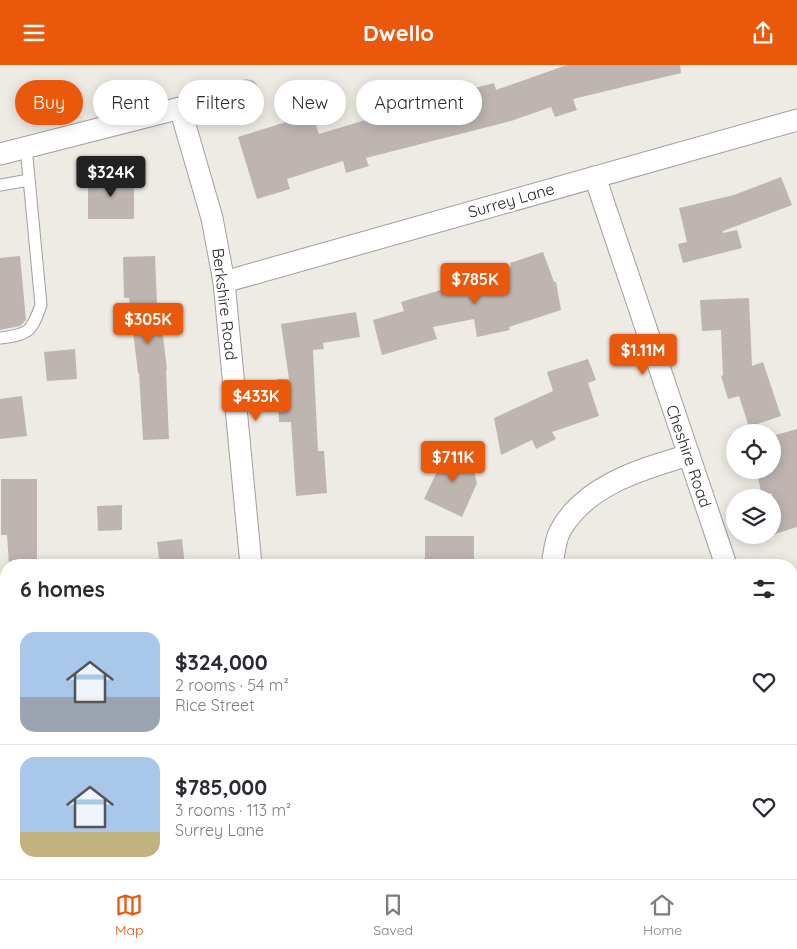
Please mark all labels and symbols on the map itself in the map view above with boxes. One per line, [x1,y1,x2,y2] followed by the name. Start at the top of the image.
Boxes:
[76,155,146,198] pin: $324K
[465,178,557,222] street label: Surrey Lane
[208,247,242,361] street label: Berkshire Road
[440,263,510,305] pin: $785K
[113,303,183,345] pin: $305K
[602,333,684,376] pin: $1.11M
[221,379,291,422] pin: $433K
[662,402,716,510] street label: Cheshire Road
[418,441,488,483] pin: $711K

